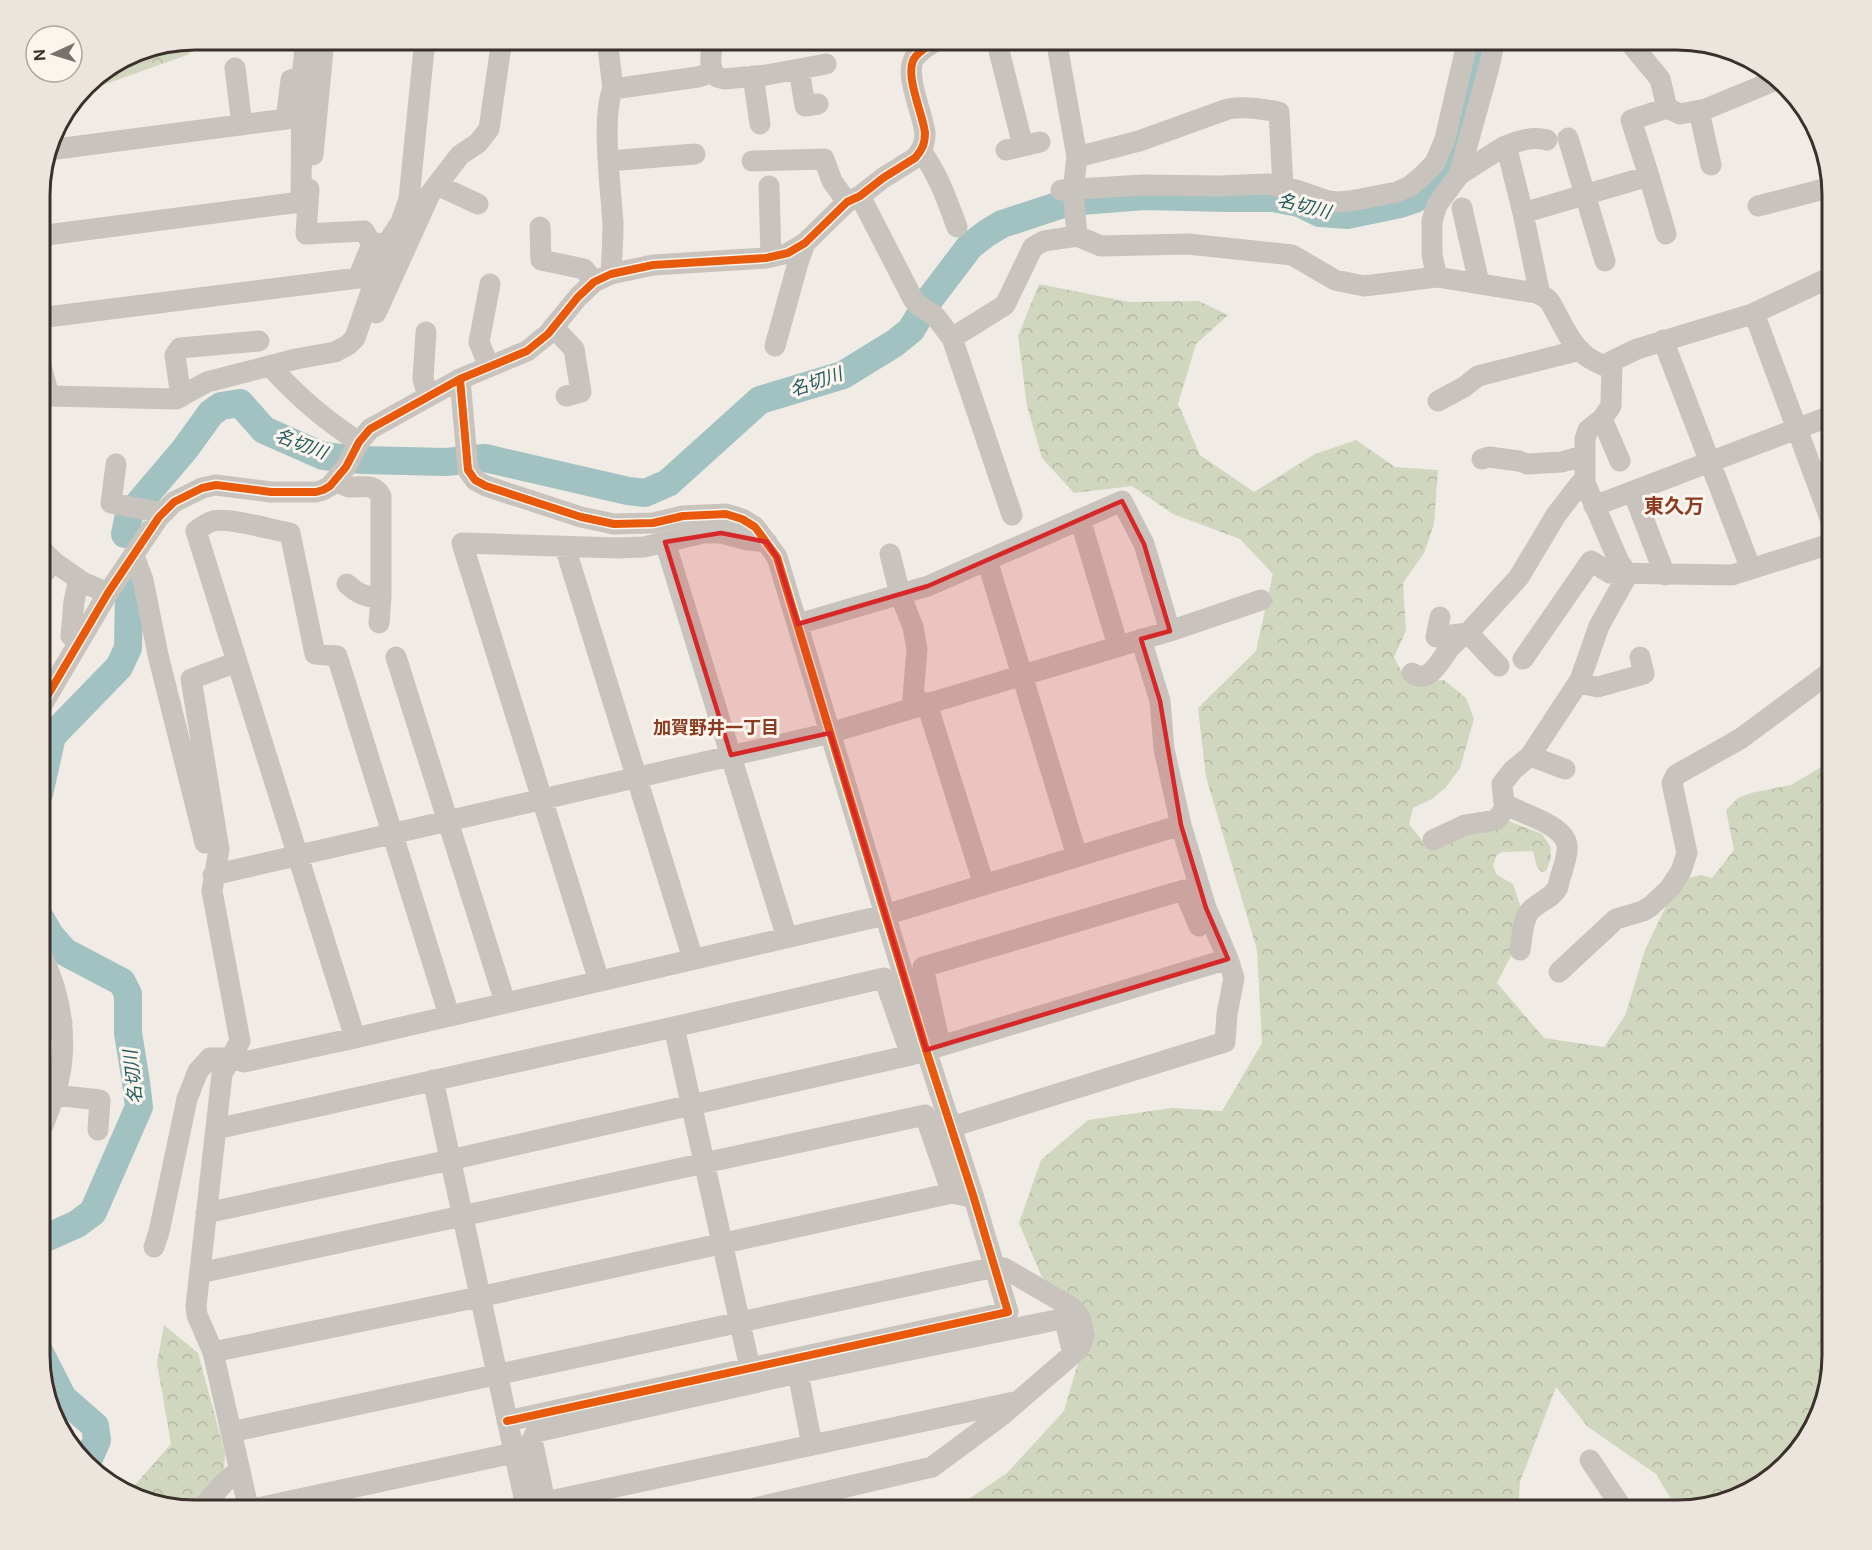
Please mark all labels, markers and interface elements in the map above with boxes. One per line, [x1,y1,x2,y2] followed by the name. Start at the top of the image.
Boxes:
[24,24,84,84] north arrow
[29,48,50,62] text: N
[1275,188,1335,225] water label: 名切川
[787,361,847,402] water label: 名切川
[271,423,332,466] water label: 名切川
[1644,493,1704,519] district label: 東久万
[653,716,779,740] district label: 加賀野井一丁目
[118,1047,148,1105] water label: 名切川

